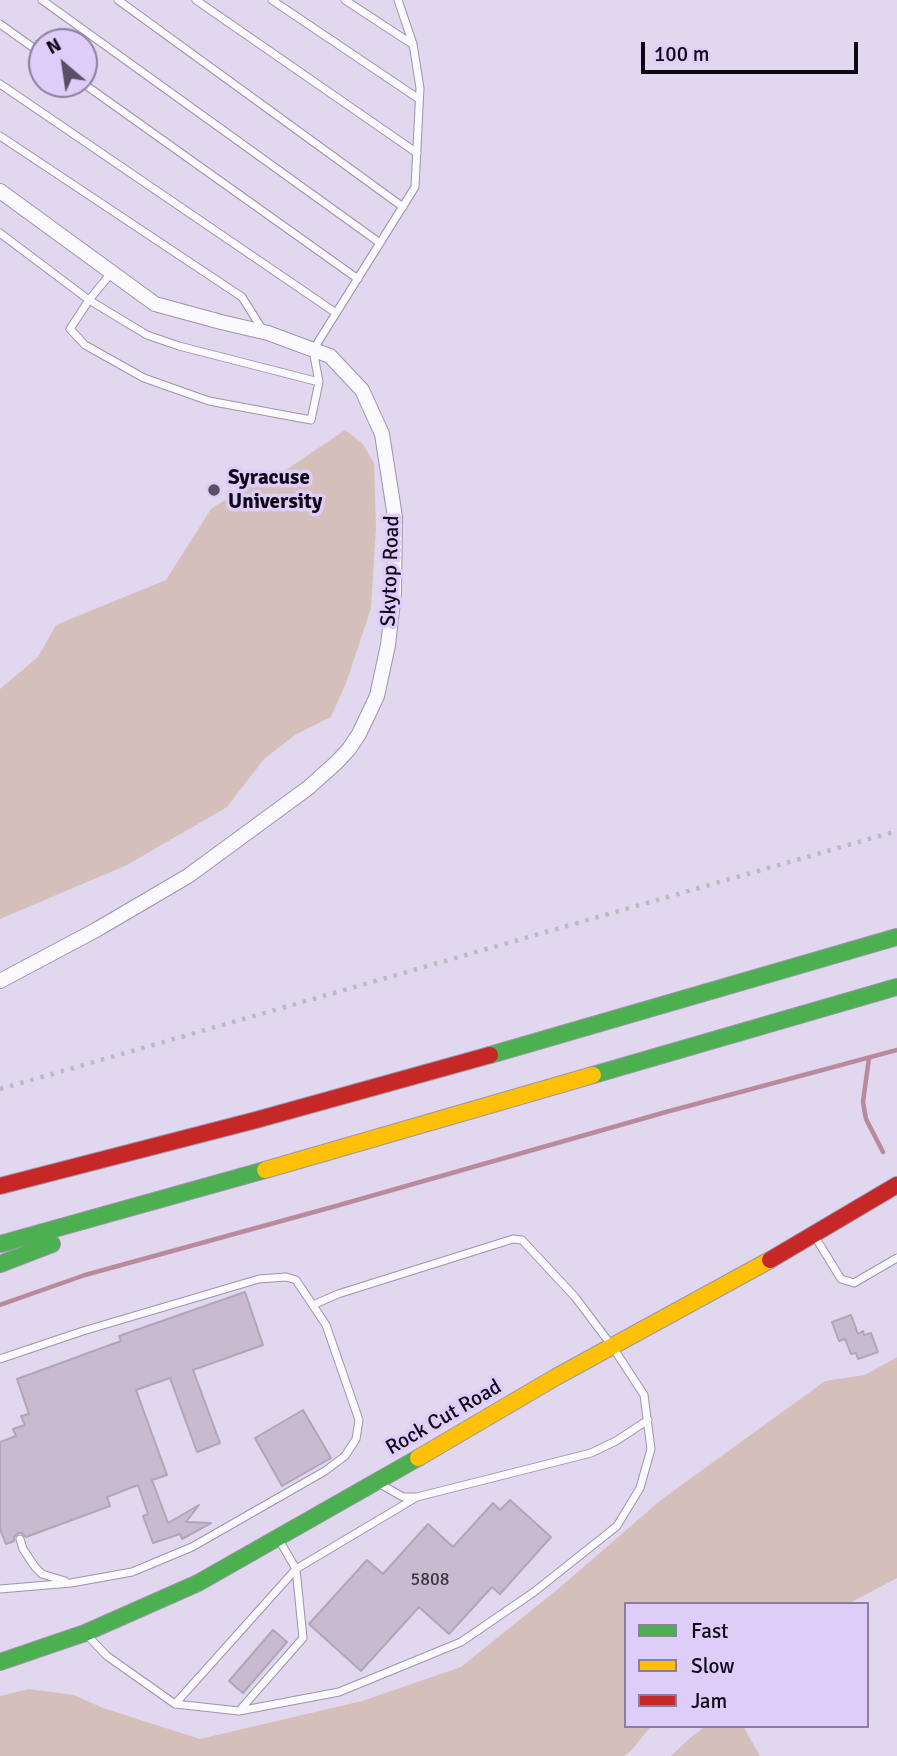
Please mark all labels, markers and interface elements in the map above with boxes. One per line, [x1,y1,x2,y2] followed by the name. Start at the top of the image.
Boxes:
[28,28,98,98] north arrow
[645,28,862,72] scale bar
[42,33,65,60] text: N
[654,41,709,67] text: 100 m
[228,465,322,515] place label: Syracuse University
[206,482,222,498] marker: Syracuse University
[376,515,406,627] street label: Skytop Road
[382,1375,506,1461] street label: Rock Cut Road
[411,1569,449,1591] house number: 5808
[624,1602,869,1728] legend
[691,1618,728,1644] text: Fast
[691,1653,735,1679] text: Slow
[691,1688,727,1714] text: Jam

